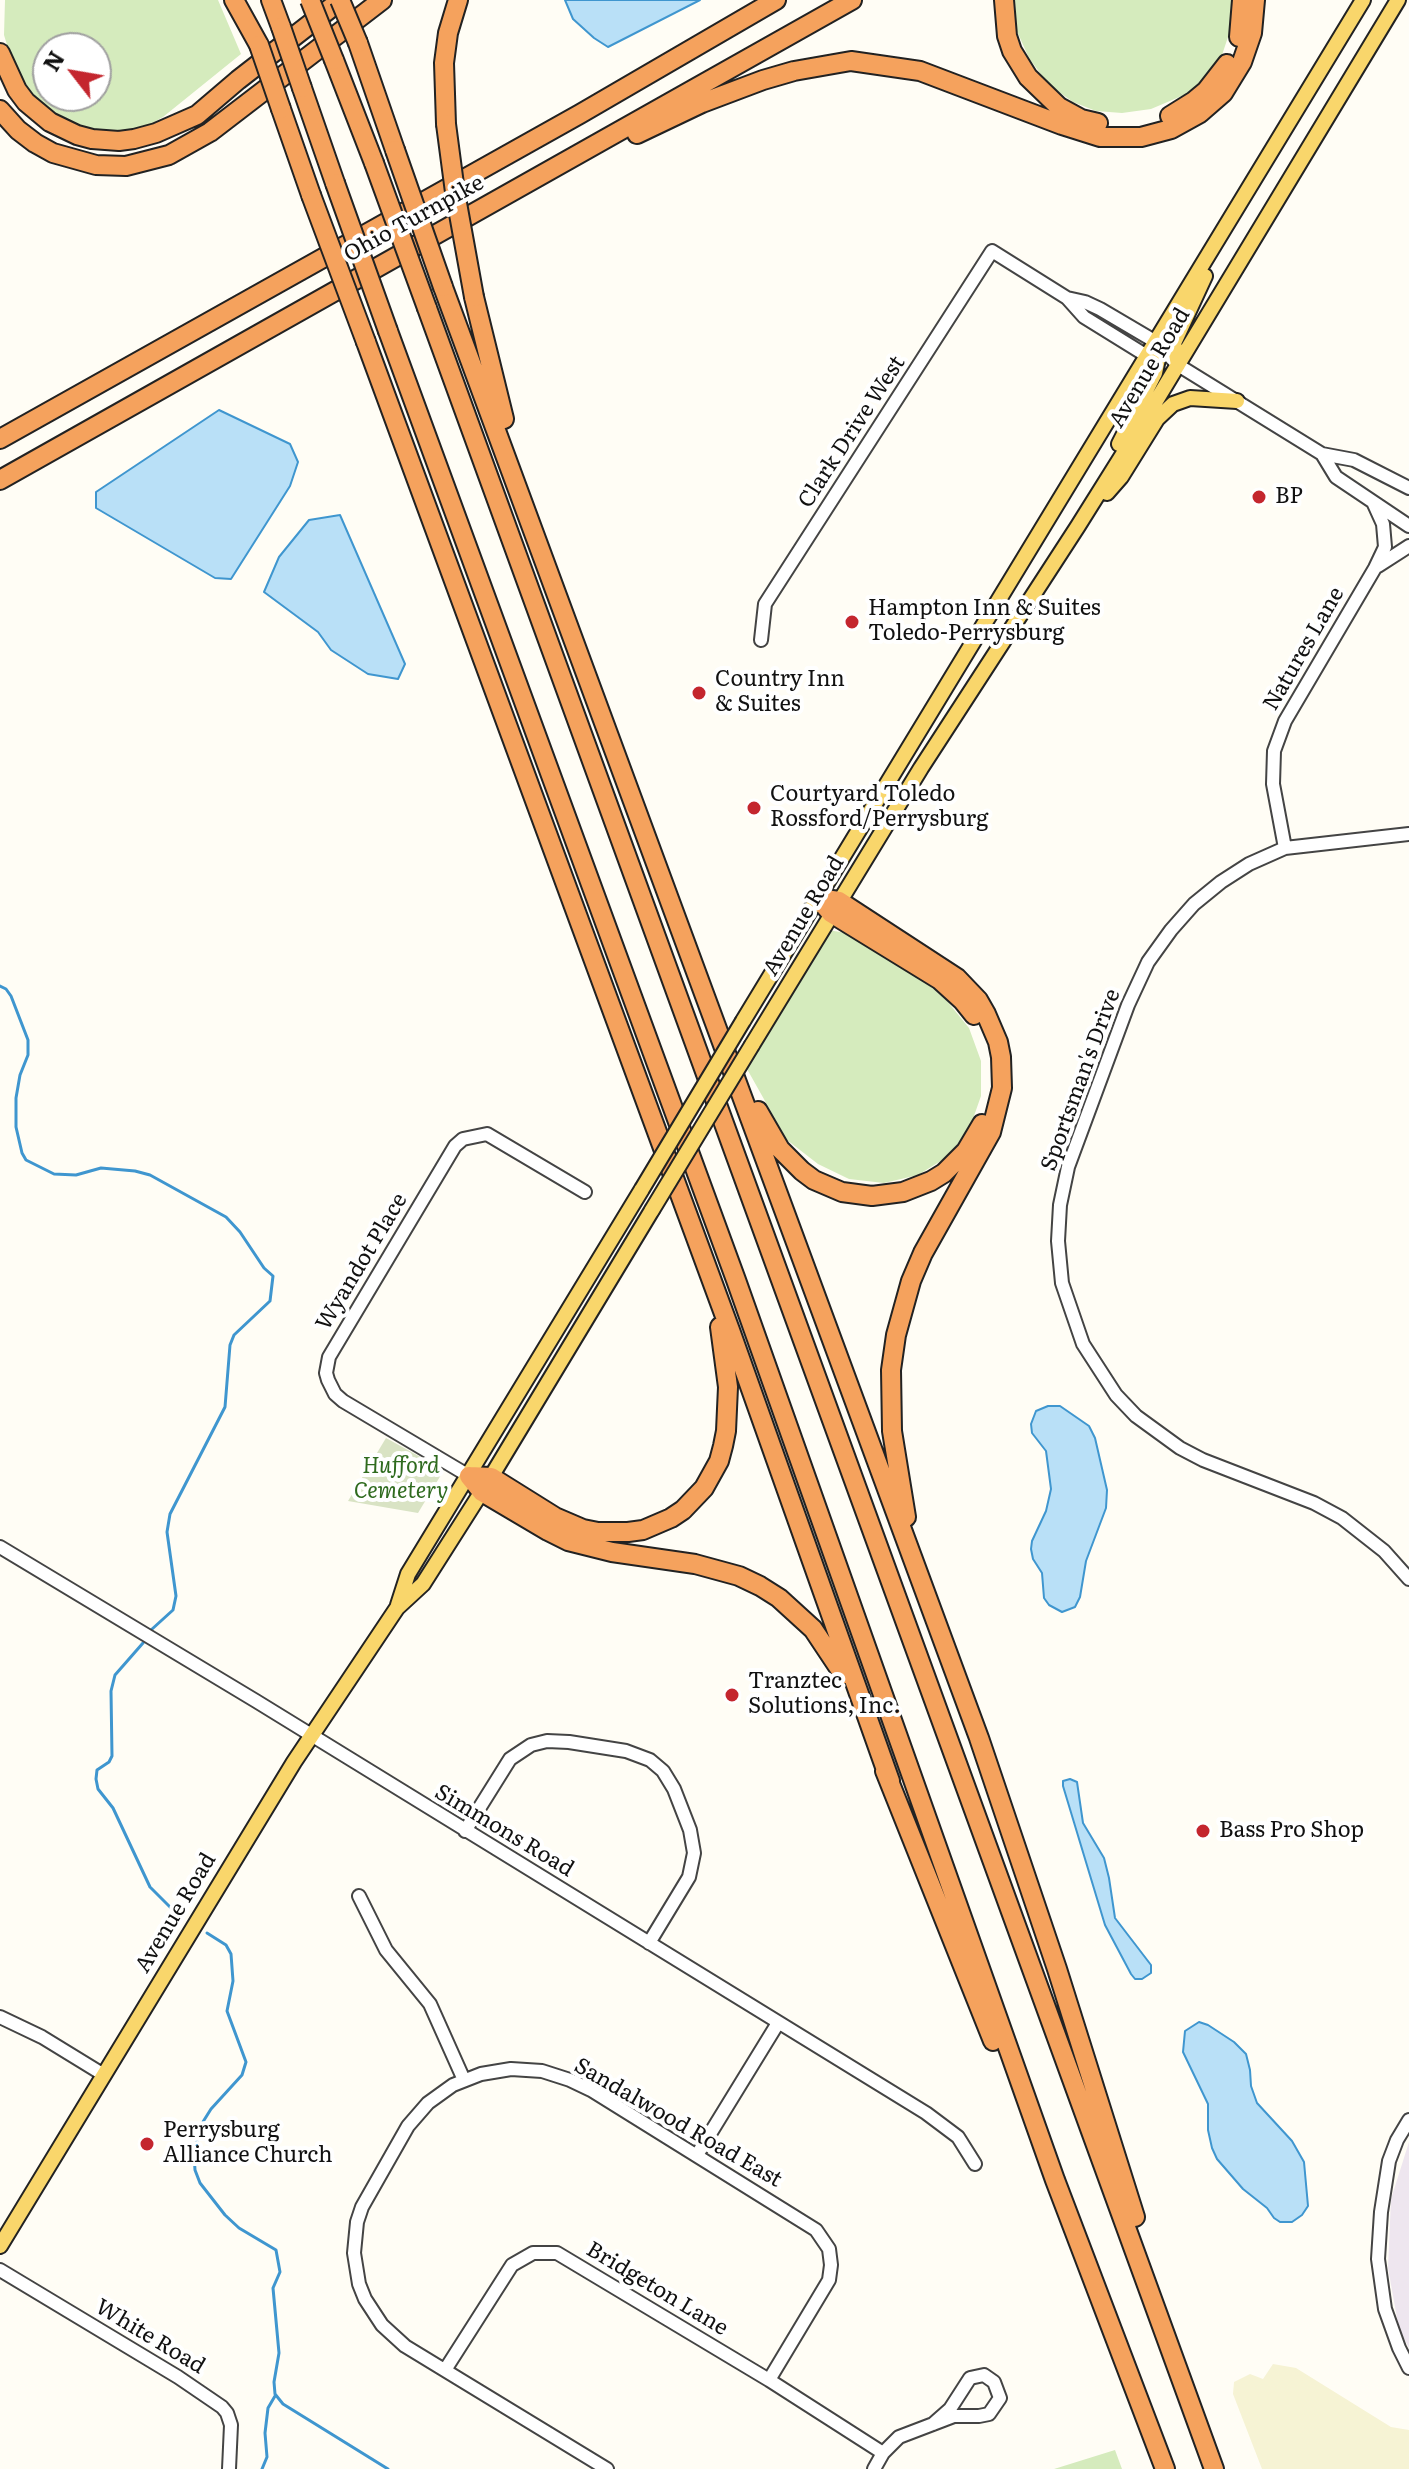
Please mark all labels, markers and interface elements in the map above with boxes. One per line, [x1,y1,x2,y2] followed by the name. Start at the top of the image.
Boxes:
[32,32,112,112] north arrow
[34,44,72,77] text: N
[340,170,488,268] street label: Ohio Turnpike
[1104,303,1196,433] street label: Avenue Road
[793,351,911,513] street label: Clark Drive West
[1275,484,1303,510] place label: BP
[1250,488,1268,506] marker: BP
[1258,583,1350,715] street label: Natures Lane
[868,596,1101,648] place label: Hampton Inn & Suites Toledo-Perrysburg
[843,613,861,631] marker: Hampton Inn & Suites Toledo-Perrysburg
[715,667,845,718] place label: Country Inn & Suites
[690,684,708,702] marker: Country Inn & Suites
[770,782,989,834] place label: Courtyard Toledo Rossford/Perrysburg
[745,799,763,817] marker: Courtyard Toledo Rossford/Perrysburg
[758,851,850,981] street label: Avenue Road
[1036,986,1126,1174] street label: Sportsman's Drive
[311,1189,413,1335] street label: Wyandot Place
[354,1454,448,1506] park label: Hufford Cemetery
[748,1669,901,1720] place label: Tranztec Solutions, Inc.
[723,1686,741,1704] marker: Tranztec Solutions, Inc.
[430,1779,578,1883] street label: Simmons Road
[1219,1818,1364,1844] place label: Bass Pro Shop
[1194,1822,1212,1840] marker: Bass Pro Shop
[130,1848,222,1978] street label: Avenue Road
[569,2053,787,2193] street label: Sandalwood Road East
[163,2118,333,2170] place label: Perrysburg Alliance Church
[138,2135,156,2153] marker: Perrysburg Alliance Church
[581,2236,733,2342] street label: Bridgeton Lane
[90,2294,210,2380] street label: White Road

